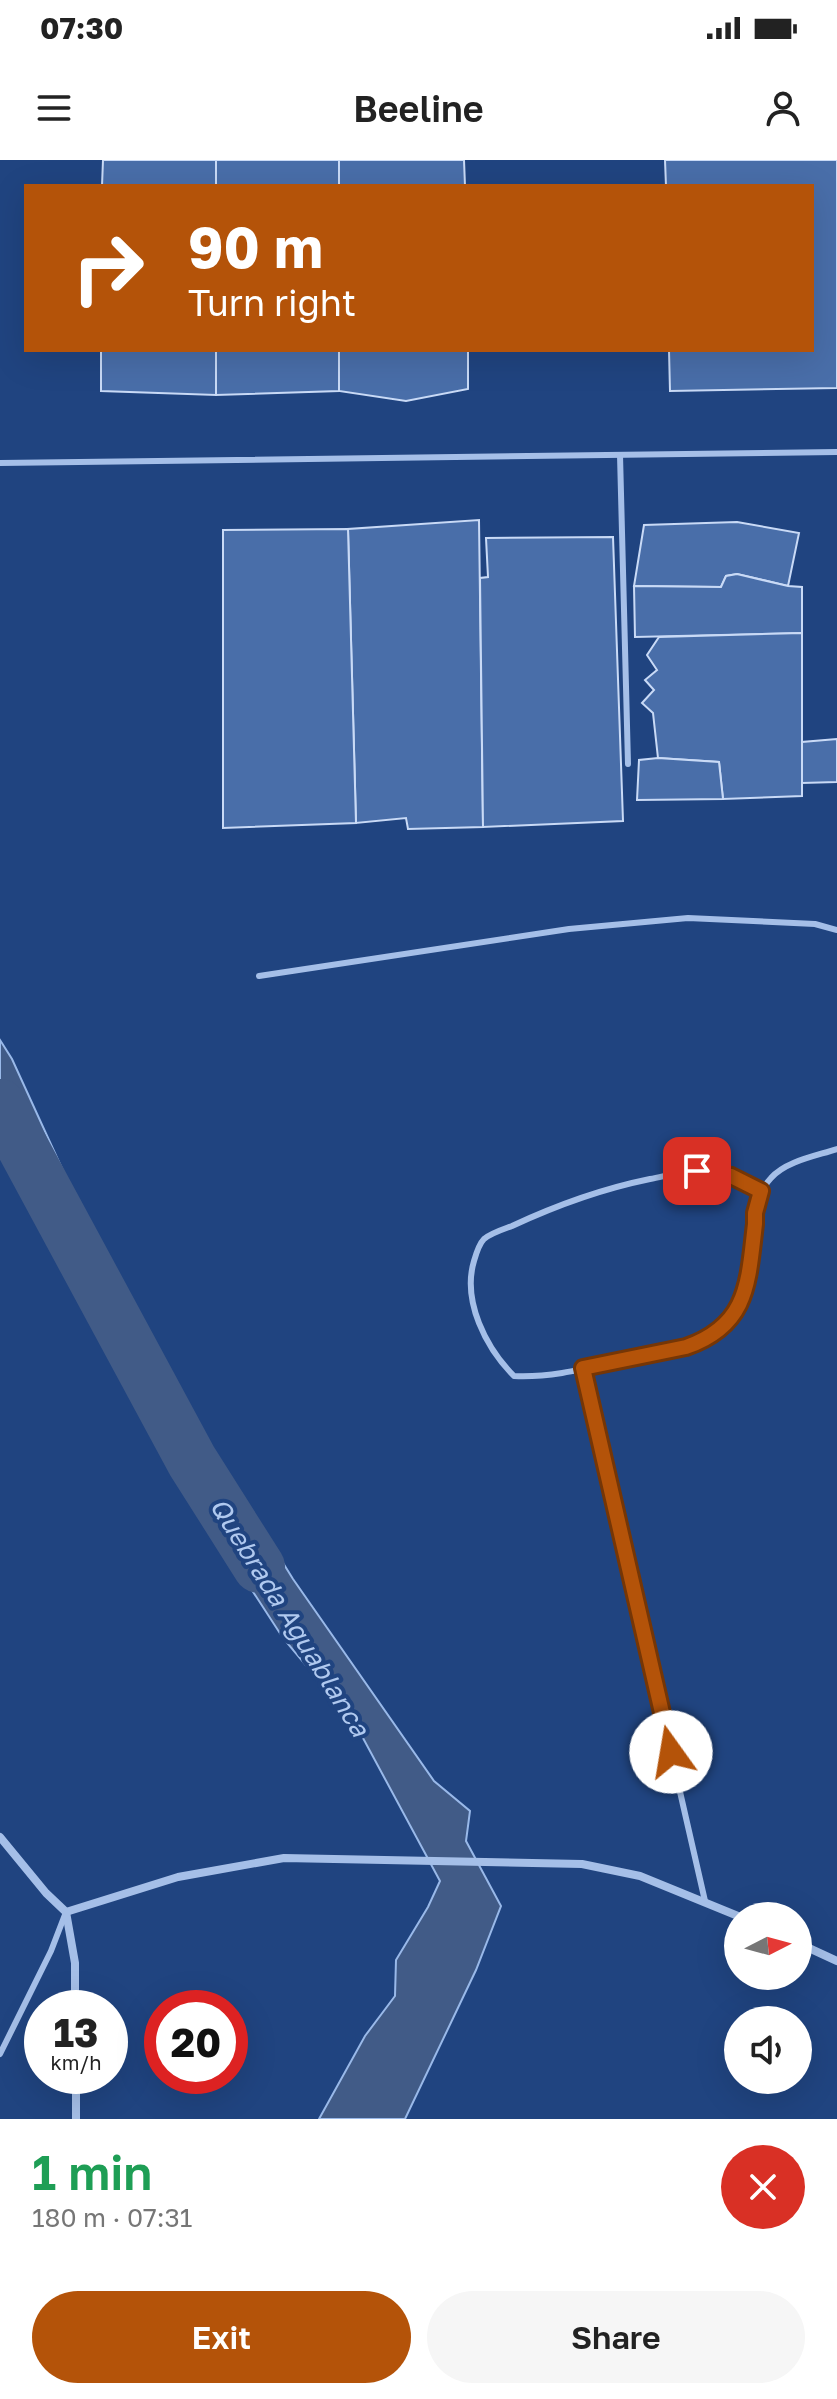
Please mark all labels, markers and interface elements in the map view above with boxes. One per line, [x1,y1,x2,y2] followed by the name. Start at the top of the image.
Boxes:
[40,10,123,46] text: 07:30
[32,86,76,130] icon: menu
[761,86,805,130] icon: person
[353,87,484,130] text: Beeline
[188,213,323,280] text: 90 m
[56,216,160,320] icon: right
[188,281,356,324] text: Turn right
[663,1137,731,1205] pin
[675,1149,719,1193] icon: arrive
[204,1492,377,1743] water label: Quebrada Aguablanca
[629,1710,713,1794] position arrow
[724,1902,812,1990] north arrow
[724,1902,812,2094] map controls
[144,1990,248,2094] speed limit sign: 20
[724,2006,812,2094] button: sound
[54,2008,99,2056] text: 13
[51,2050,101,2074] text: km/h
[32,2143,152,2201] text: 1 min
[721,2145,805,2229] button: close
[32,2202,192,2233] text: 180 m · 07:31
[32,2291,411,2383] button: Exit
[427,2291,805,2383] button: Share

